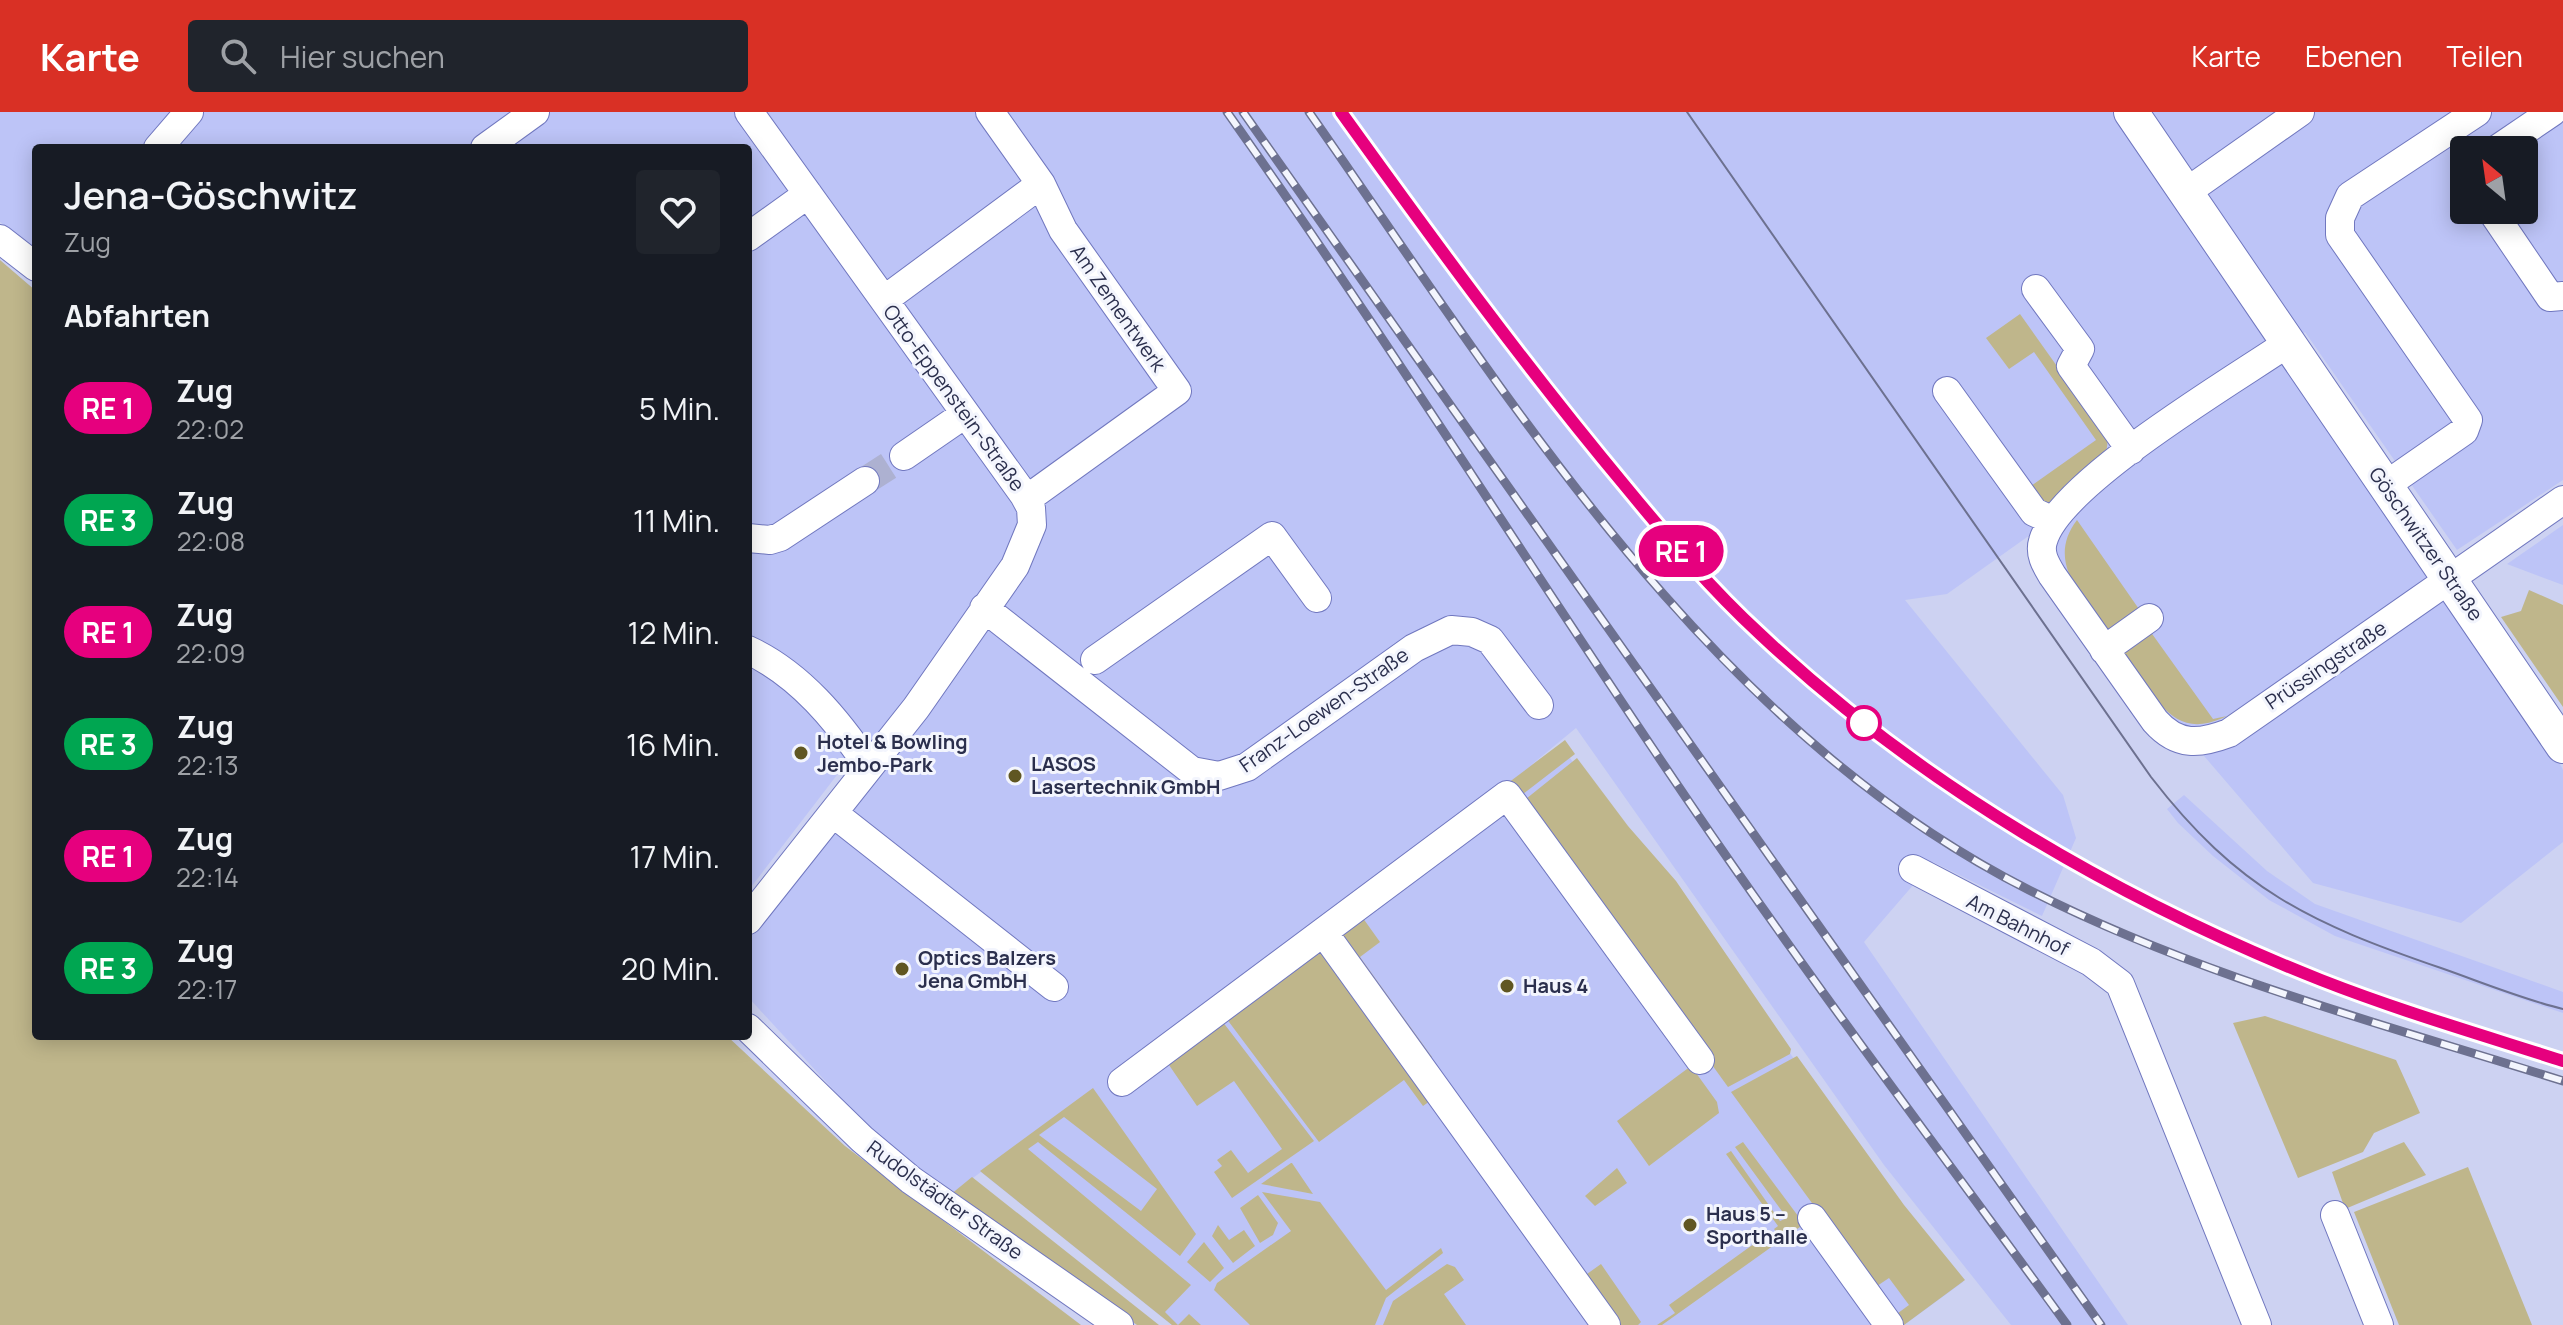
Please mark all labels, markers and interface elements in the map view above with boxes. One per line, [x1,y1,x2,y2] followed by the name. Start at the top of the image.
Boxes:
[188,20,748,92] search box
[40,30,140,82] text: Karte
[216,34,260,78] icon: search
[280,36,445,77] text: Hier suchen
[2192,37,2261,75] text: Karte
[2305,37,2403,75] text: Ebenen
[2447,37,2523,75] text: Teilen
[2450,136,2538,224] north arrow
[2450,136,2538,224] map controls
[64,168,358,220] text: Jena-Göschwitz
[636,170,720,254] button: heart
[64,224,111,260] text: Zug
[1065,239,1173,377] street label: Am Zementwerk
[64,295,210,336] text: Abfahrten
[877,299,1031,496] street label: Otto-Eppenstein-Straße
[176,370,233,411] text: Zug
[639,388,720,429] text: 5 Min.
[82,389,134,427] text: RE 1
[176,411,244,447] text: 22:02
[2363,461,2490,626] street label: Göschwitzer Straße
[177,482,234,523] text: Zug
[633,500,720,541] text: 11 Min.
[80,501,137,539] text: RE 3
[177,523,245,559] text: 22:08
[1625,525,1737,577] line badge: RE 1
[1655,532,1707,570] text: RE 1
[176,594,233,635] text: Zug
[628,612,720,653] text: 12 Min.
[82,613,134,651] text: RE 1
[2260,614,2392,715] street label: Prüssingstraße
[176,635,245,671] text: 22:09
[1234,641,1414,778] street label: Franz-Loewen-Straße
[177,706,234,747] text: Zug
[1847,706,1881,740] unlabelled marker
[626,724,720,765] text: 16 Min.
[80,725,137,763] text: RE 3
[817,728,968,778] place label: Hotel & Bowling Jembo-Park
[792,744,810,762] marker: Hotel & Bowling Jembo-Park
[177,747,239,783] text: 22:13
[1031,750,1220,800] place label: LASOS Lasertechnik GmbH
[1006,767,1024,785] marker: LASOS Lasertechnik GmbH
[176,818,233,859] text: Zug
[630,836,720,877] text: 17 Min.
[82,837,134,875] text: RE 1
[176,859,239,895] text: 22:14
[1962,887,2074,962] street label: Am Bahnhof
[177,930,234,971] text: Zug
[918,944,1056,994] place label: Optics Balzers Jena GmbH
[621,948,720,989] text: 20 Min.
[80,949,137,987] text: RE 3
[893,960,911,978] marker: Optics Balzers Jena GmbH
[177,971,237,1007] text: 22:17
[1523,972,1588,999] place label: Haus 4
[1498,977,1516,995] marker: Haus 4
[862,1134,1029,1265] street label: Rudolstädter Straße
[1706,1200,1808,1250] place label: Haus 5 – Sporthalle
[1681,1216,1699,1234] marker: Haus 5 – Sporthalle

